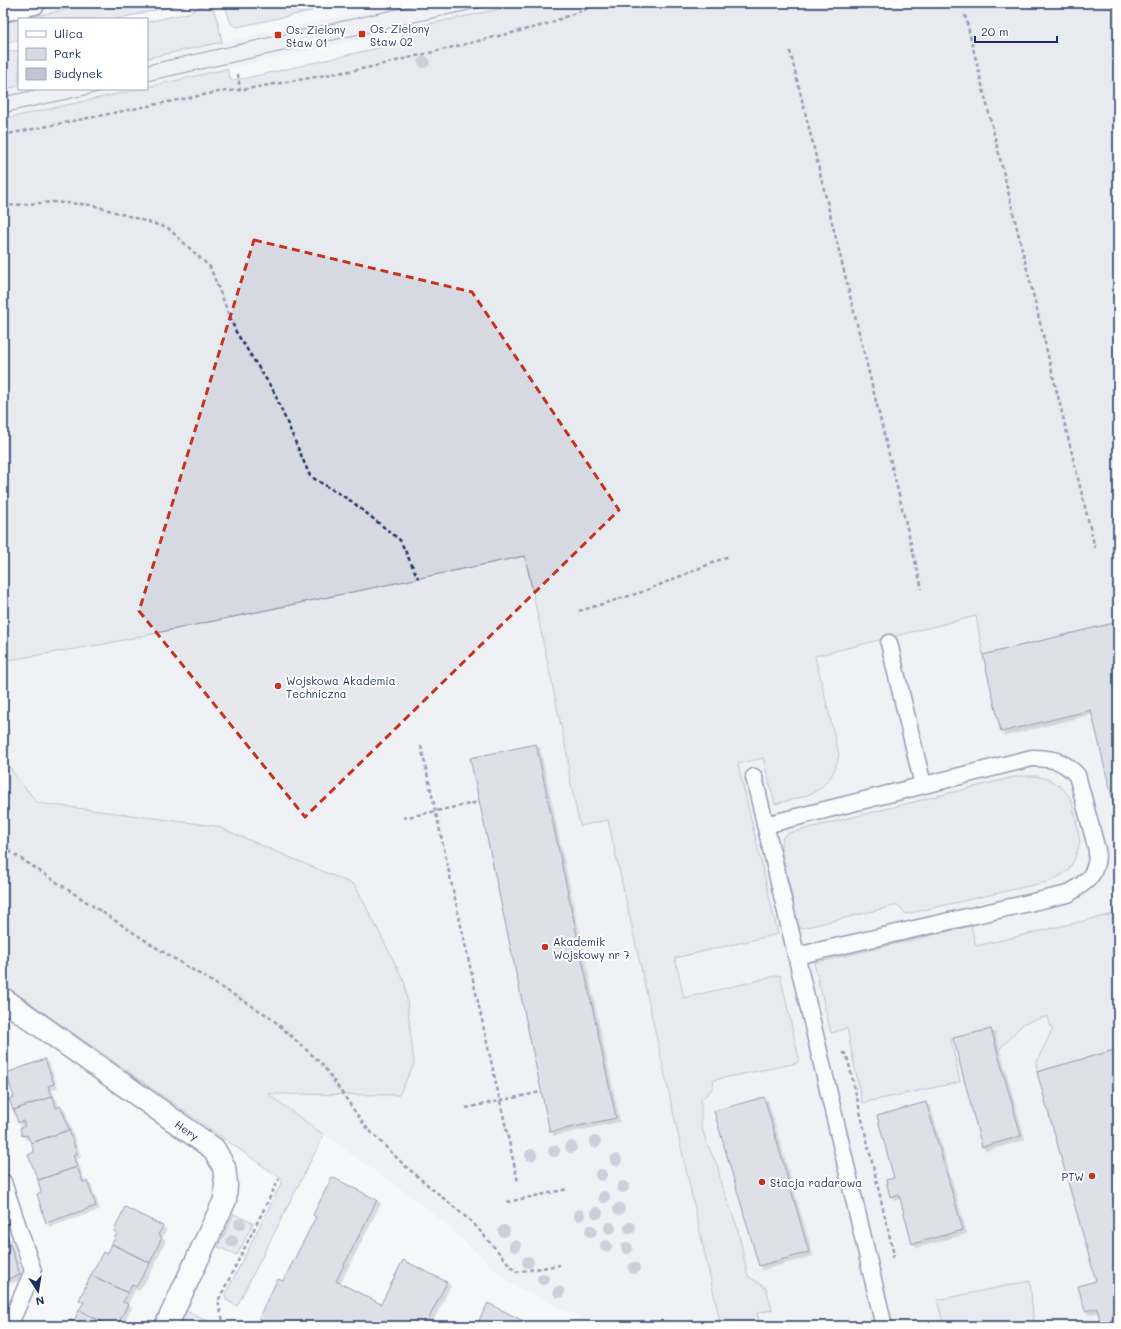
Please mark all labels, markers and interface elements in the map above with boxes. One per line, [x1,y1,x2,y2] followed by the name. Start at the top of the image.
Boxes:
[18,18,148,90] legend
[975,18,1057,44] scale bar
[370,21,430,49] place label: Os. Zielony Staw 02
[286,22,346,50] place label: Os. Zielony Staw 01
[981,23,1009,39] text: 20 m
[54,25,83,41] text: Ulica
[357,29,367,39] marker: Os. Zielony Staw 02
[273,30,283,40] marker: Os. Zielony Staw 01
[54,45,81,61] text: Park
[54,65,102,81] text: Budynek
[286,673,396,701] place label: Wojskowa Akademia Techniczna
[273,681,283,691] marker: Wojskowa Akademia Techniczna
[553,934,630,962] place label: Akademik Wojskowy nr 7
[540,942,550,952] marker: Akademik Wojskowy nr 7
[172,1116,202,1144] street label: Hery
[1061,1169,1084,1184] place label: PTW
[1087,1171,1097,1181] marker: PTW
[770,1175,862,1190] place label: Stacja radarowa
[757,1177,767,1187] marker: Stacja radarowa
[18,1271,58,1311] north arrow
[35,1293,46,1309] text: N

